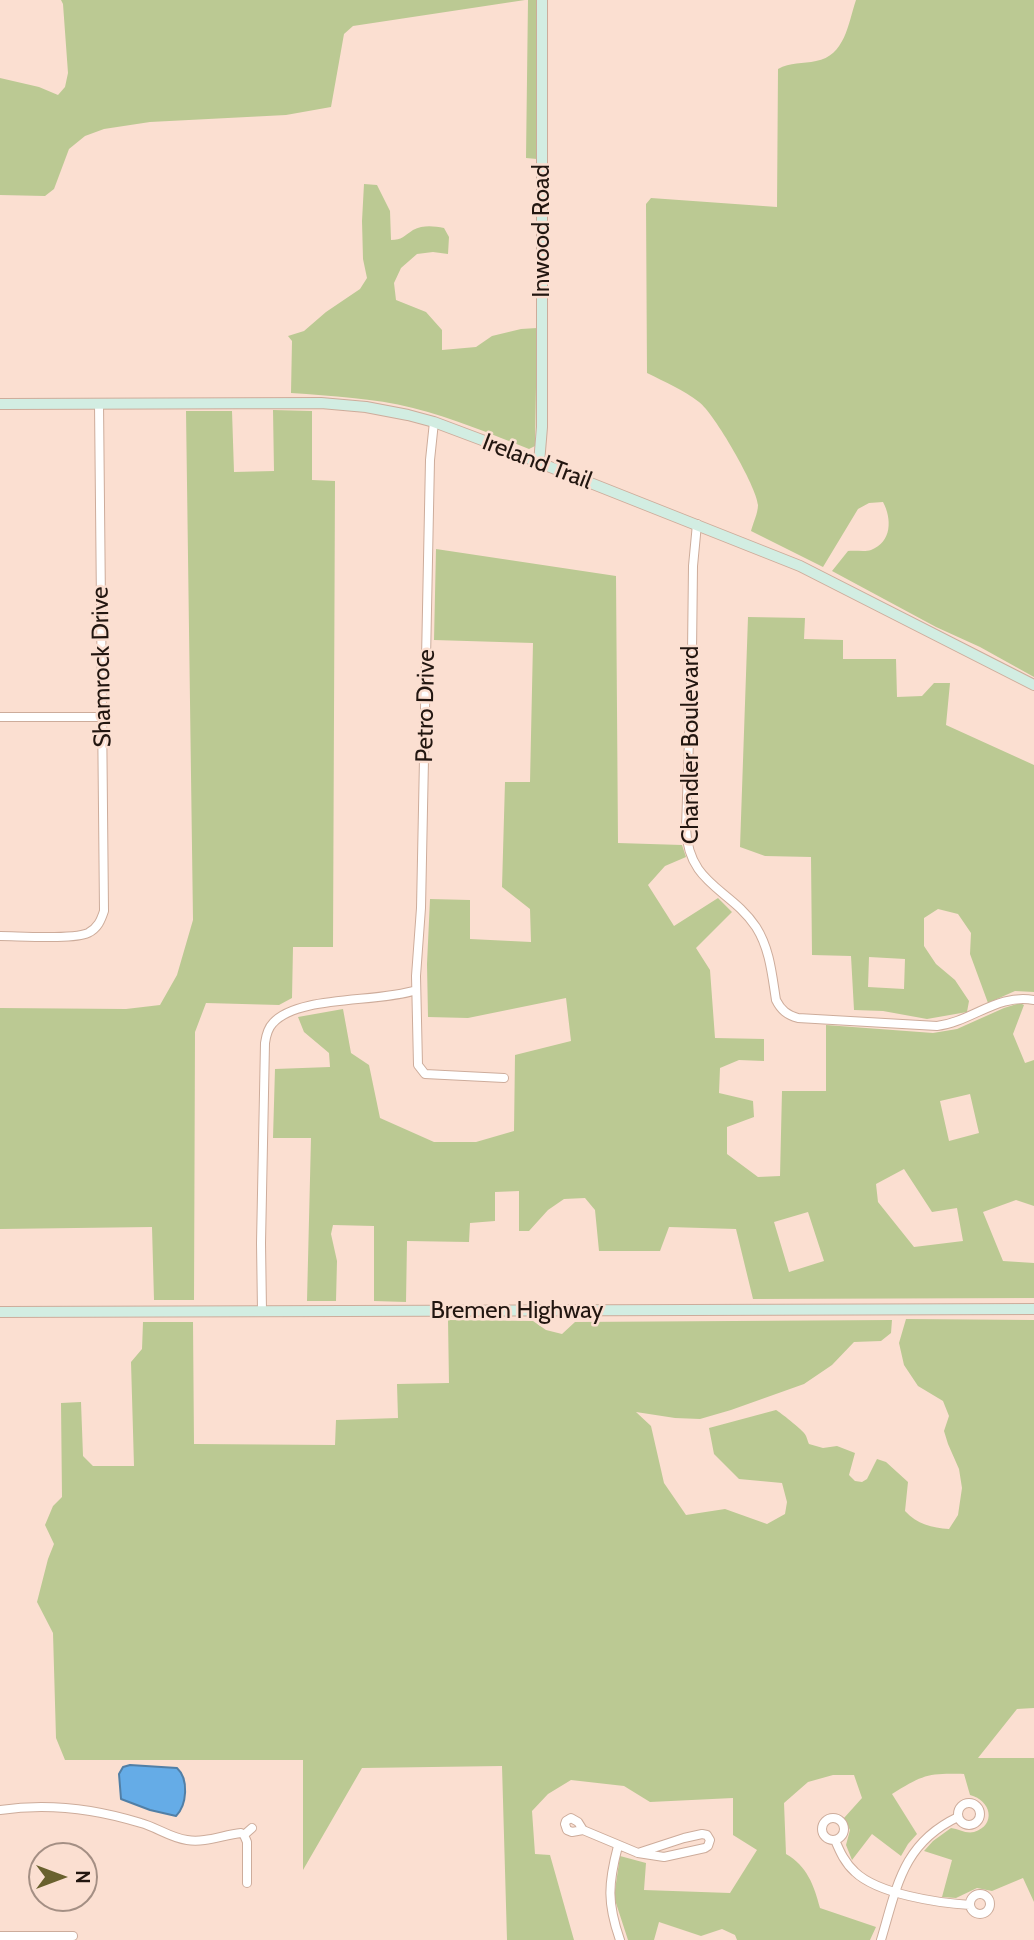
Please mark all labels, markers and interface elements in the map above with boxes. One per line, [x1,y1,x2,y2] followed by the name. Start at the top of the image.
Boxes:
[528,164,556,298] street label: Inwood Road
[478,428,596,496] street label: Ireland Trail
[86,586,118,748] street label: Shamrock Drive
[677,646,705,844] street label: Chandler Boulevard
[411,649,441,763] street label: Petro Drive
[431,1297,603,1325] street label: Bremen Highway
[28,1842,98,1912] north arrow
[71,1870,94,1884] text: N

